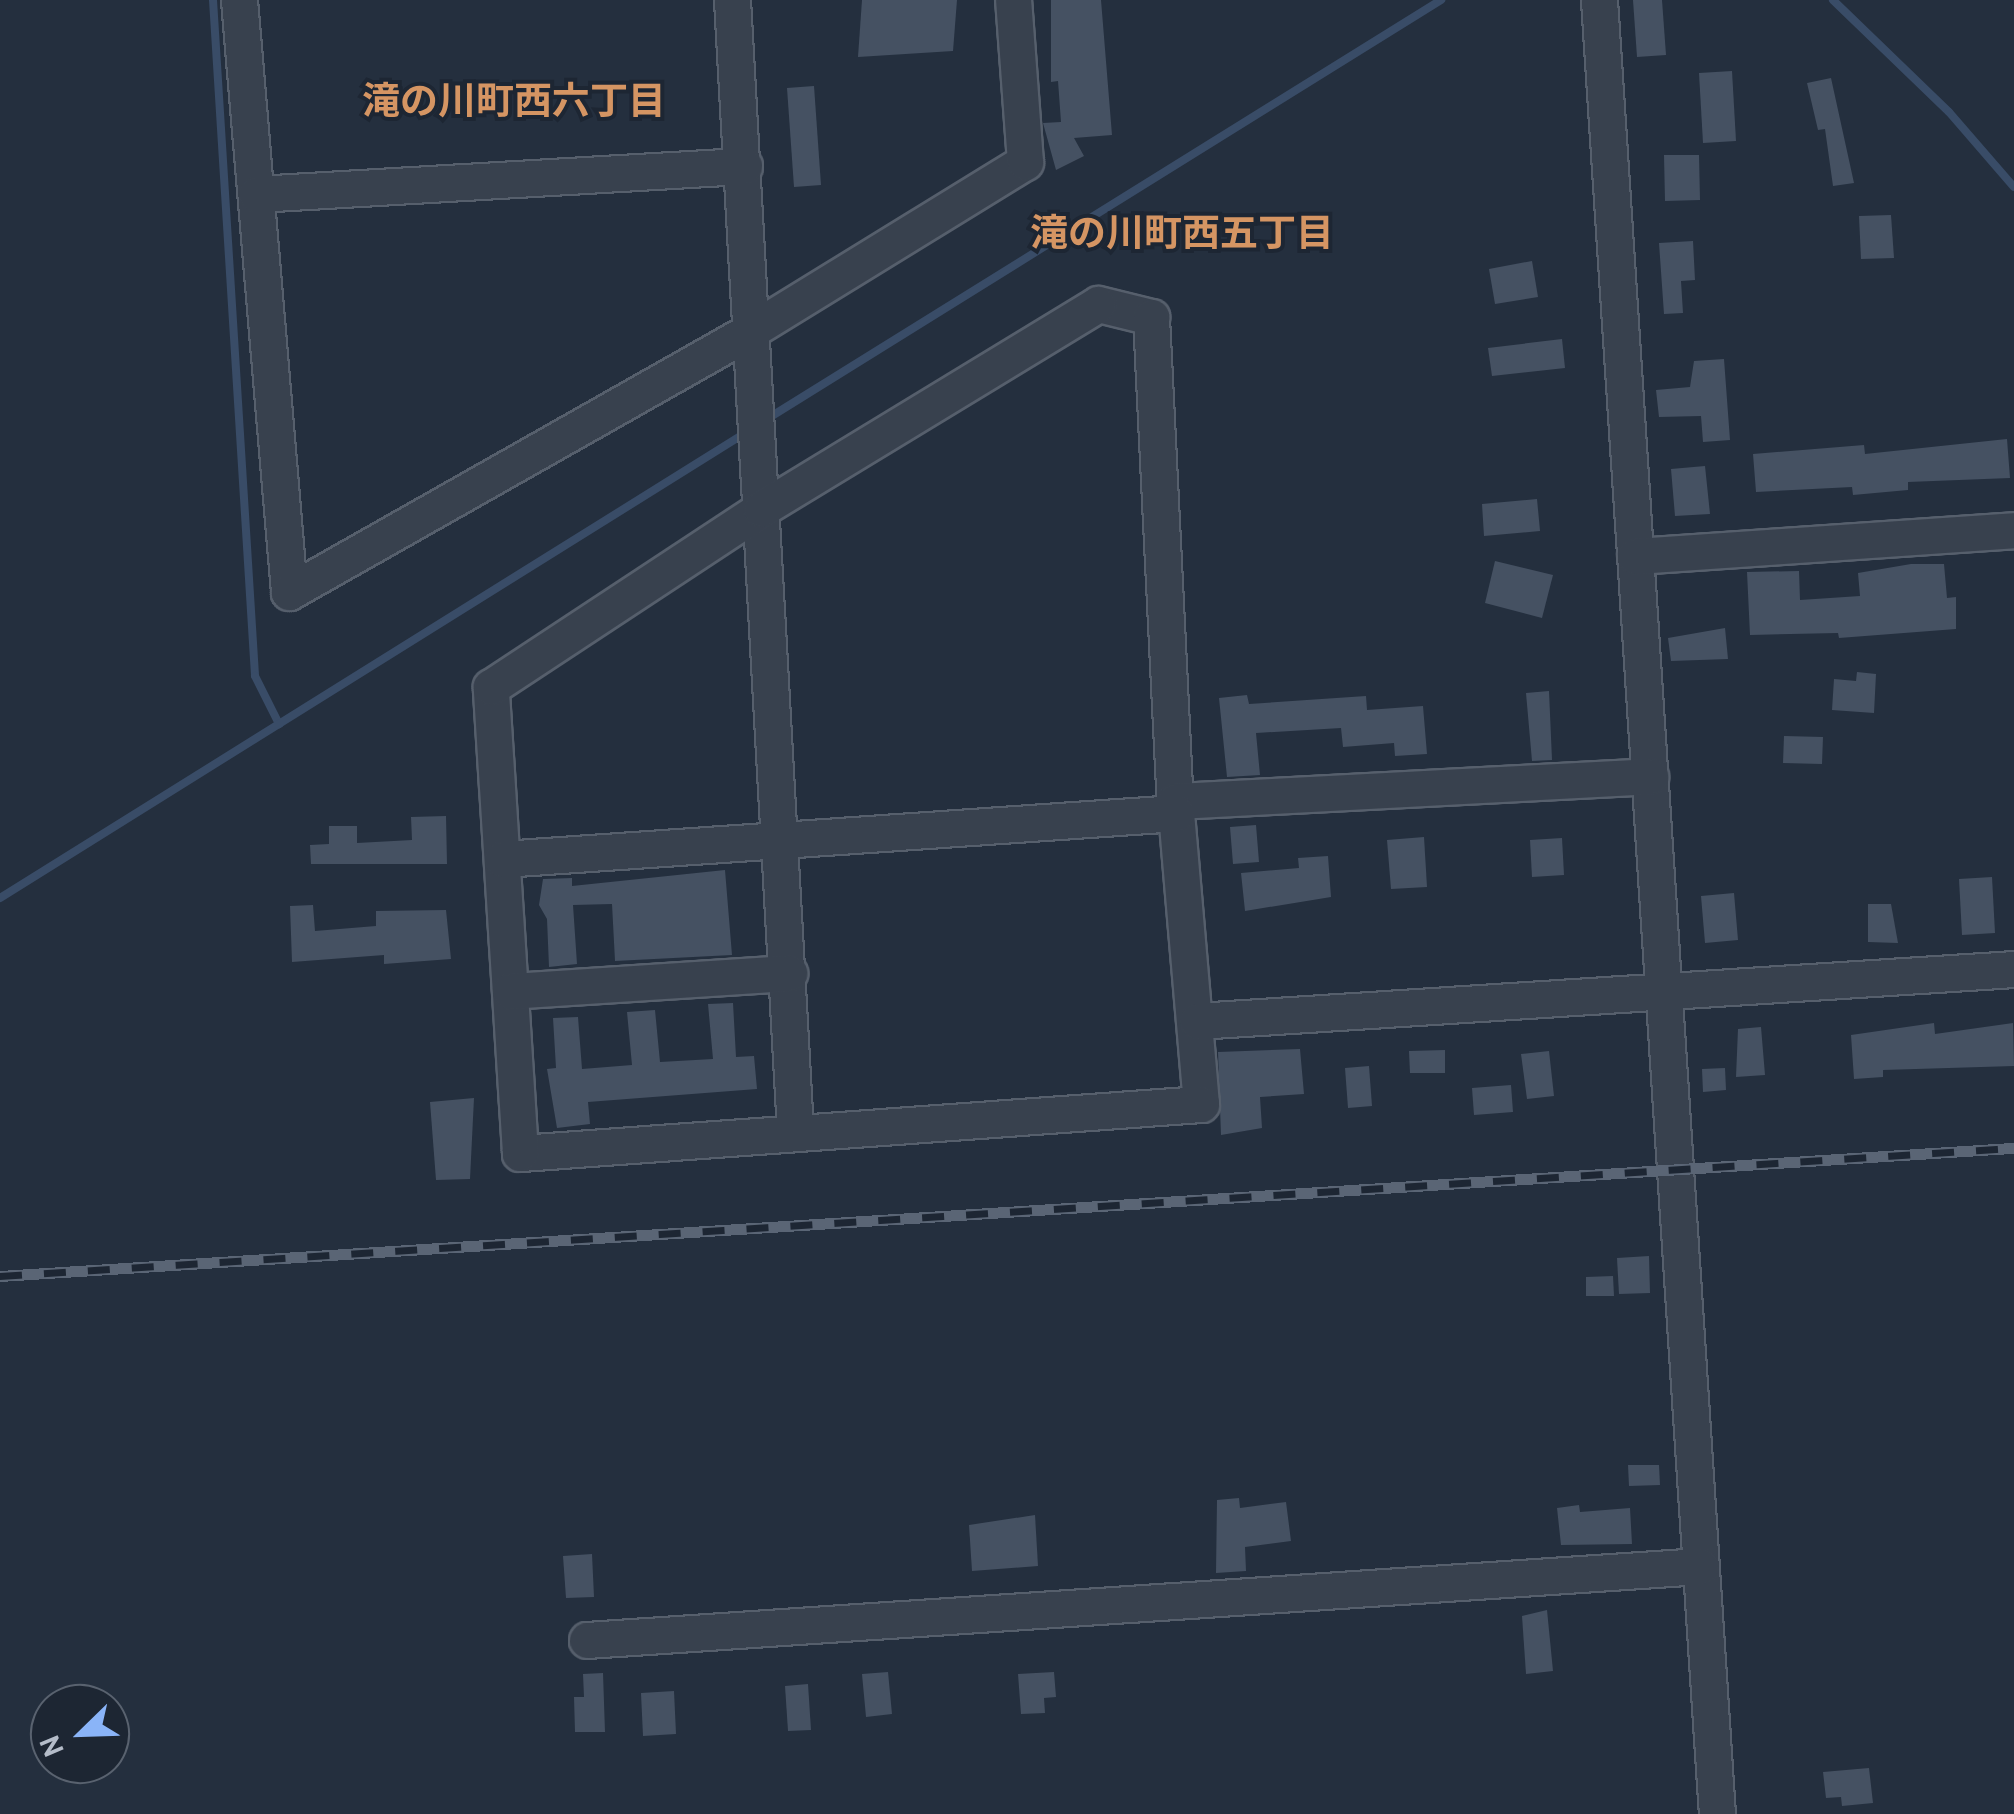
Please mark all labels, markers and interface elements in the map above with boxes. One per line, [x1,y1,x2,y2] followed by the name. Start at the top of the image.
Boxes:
[362,82,666,128] district label: 滝の川町西六丁目
[1030,214,1334,260] district label: 滝の川町西五丁目
[30,1684,130,1784] north arrow
[34,1729,75,1761] text: N

